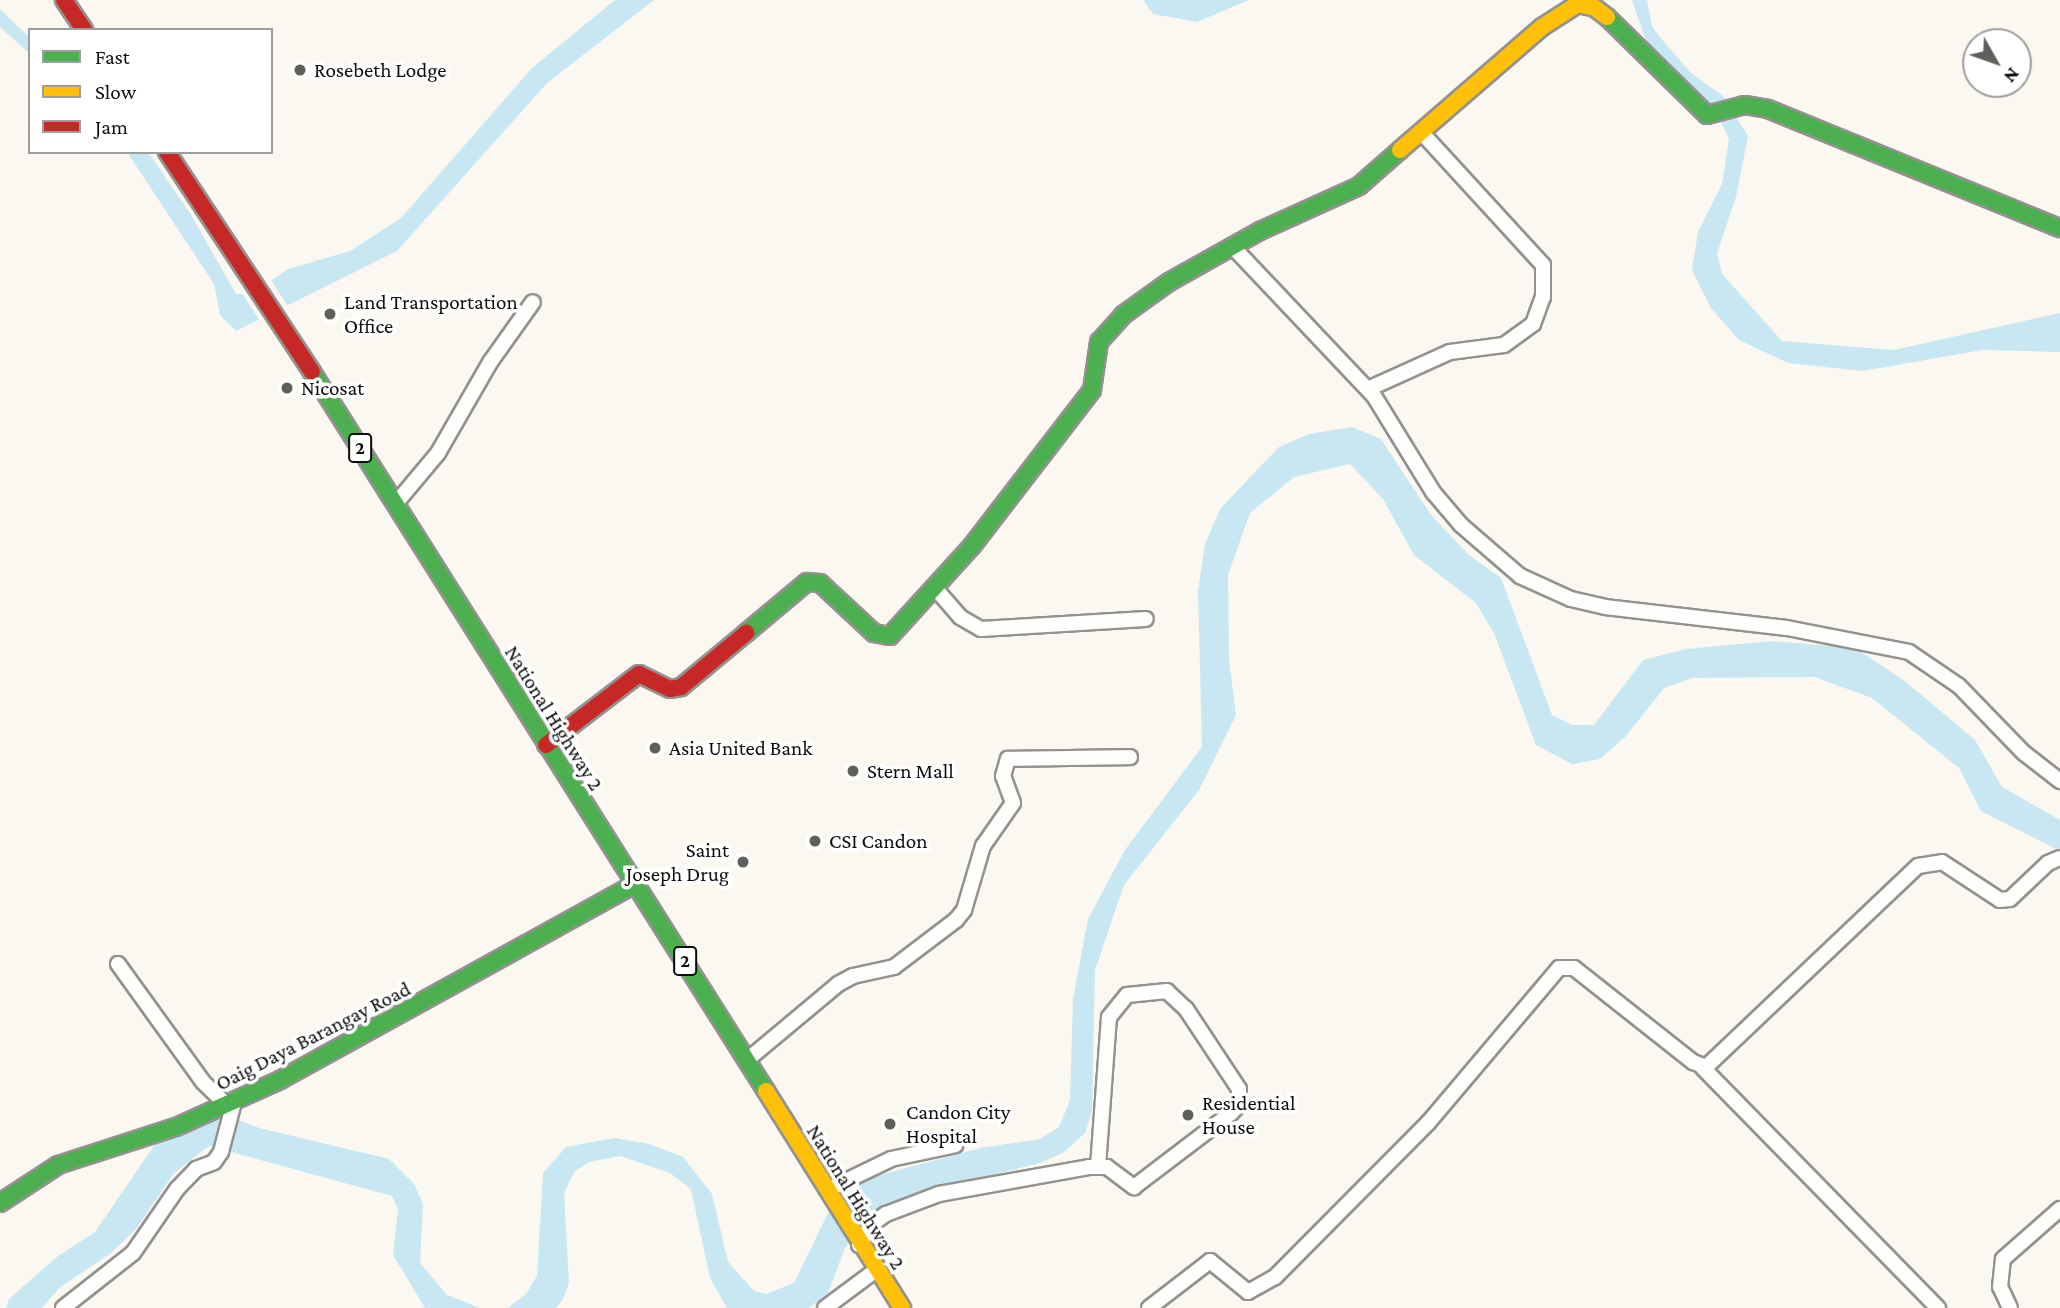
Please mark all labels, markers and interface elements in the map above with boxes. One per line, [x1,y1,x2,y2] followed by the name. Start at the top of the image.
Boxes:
[28,28,273,154] legend
[1962,28,2032,98] north arrow
[95,45,130,69] text: Fast
[314,57,447,83] place label: Rosebeth Lodge
[292,62,308,78] marker: Rosebeth Lodge
[2000,64,2024,87] text: N
[95,80,136,104] text: Slow
[95,115,128,139] text: Jam
[344,289,518,339] place label: Land Transportation Office
[322,306,338,322] marker: Land Transportation Office
[301,375,364,401] place label: Nicosat
[279,380,295,396] marker: Nicosat
[348,432,372,463] road number: 2
[499,641,609,795] street label: National Highway 2
[669,735,812,761] place label: Asia United Bank
[647,740,663,756] marker: Asia United Bank
[867,758,954,784] place label: Stern Mall
[845,763,861,779] marker: Stern Mall
[829,828,928,854] place label: CSI Candon
[807,833,823,849] marker: CSI Candon
[626,837,729,887] place label: Saint Joseph Drug
[735,854,751,870] marker: Saint Joseph Drug
[673,945,697,976] road number: 2
[211,976,415,1096] street label: Oaig Daya Barangay Road
[1202,1090,1296,1140] place label: Residential House
[906,1099,1010,1149] place label: Candon City Hospital
[1180,1107,1196,1123] marker: Residential House
[880,1114,900,1134] marker: Candon City Hospital
[801,1120,911,1274] street label: National Highway 2

